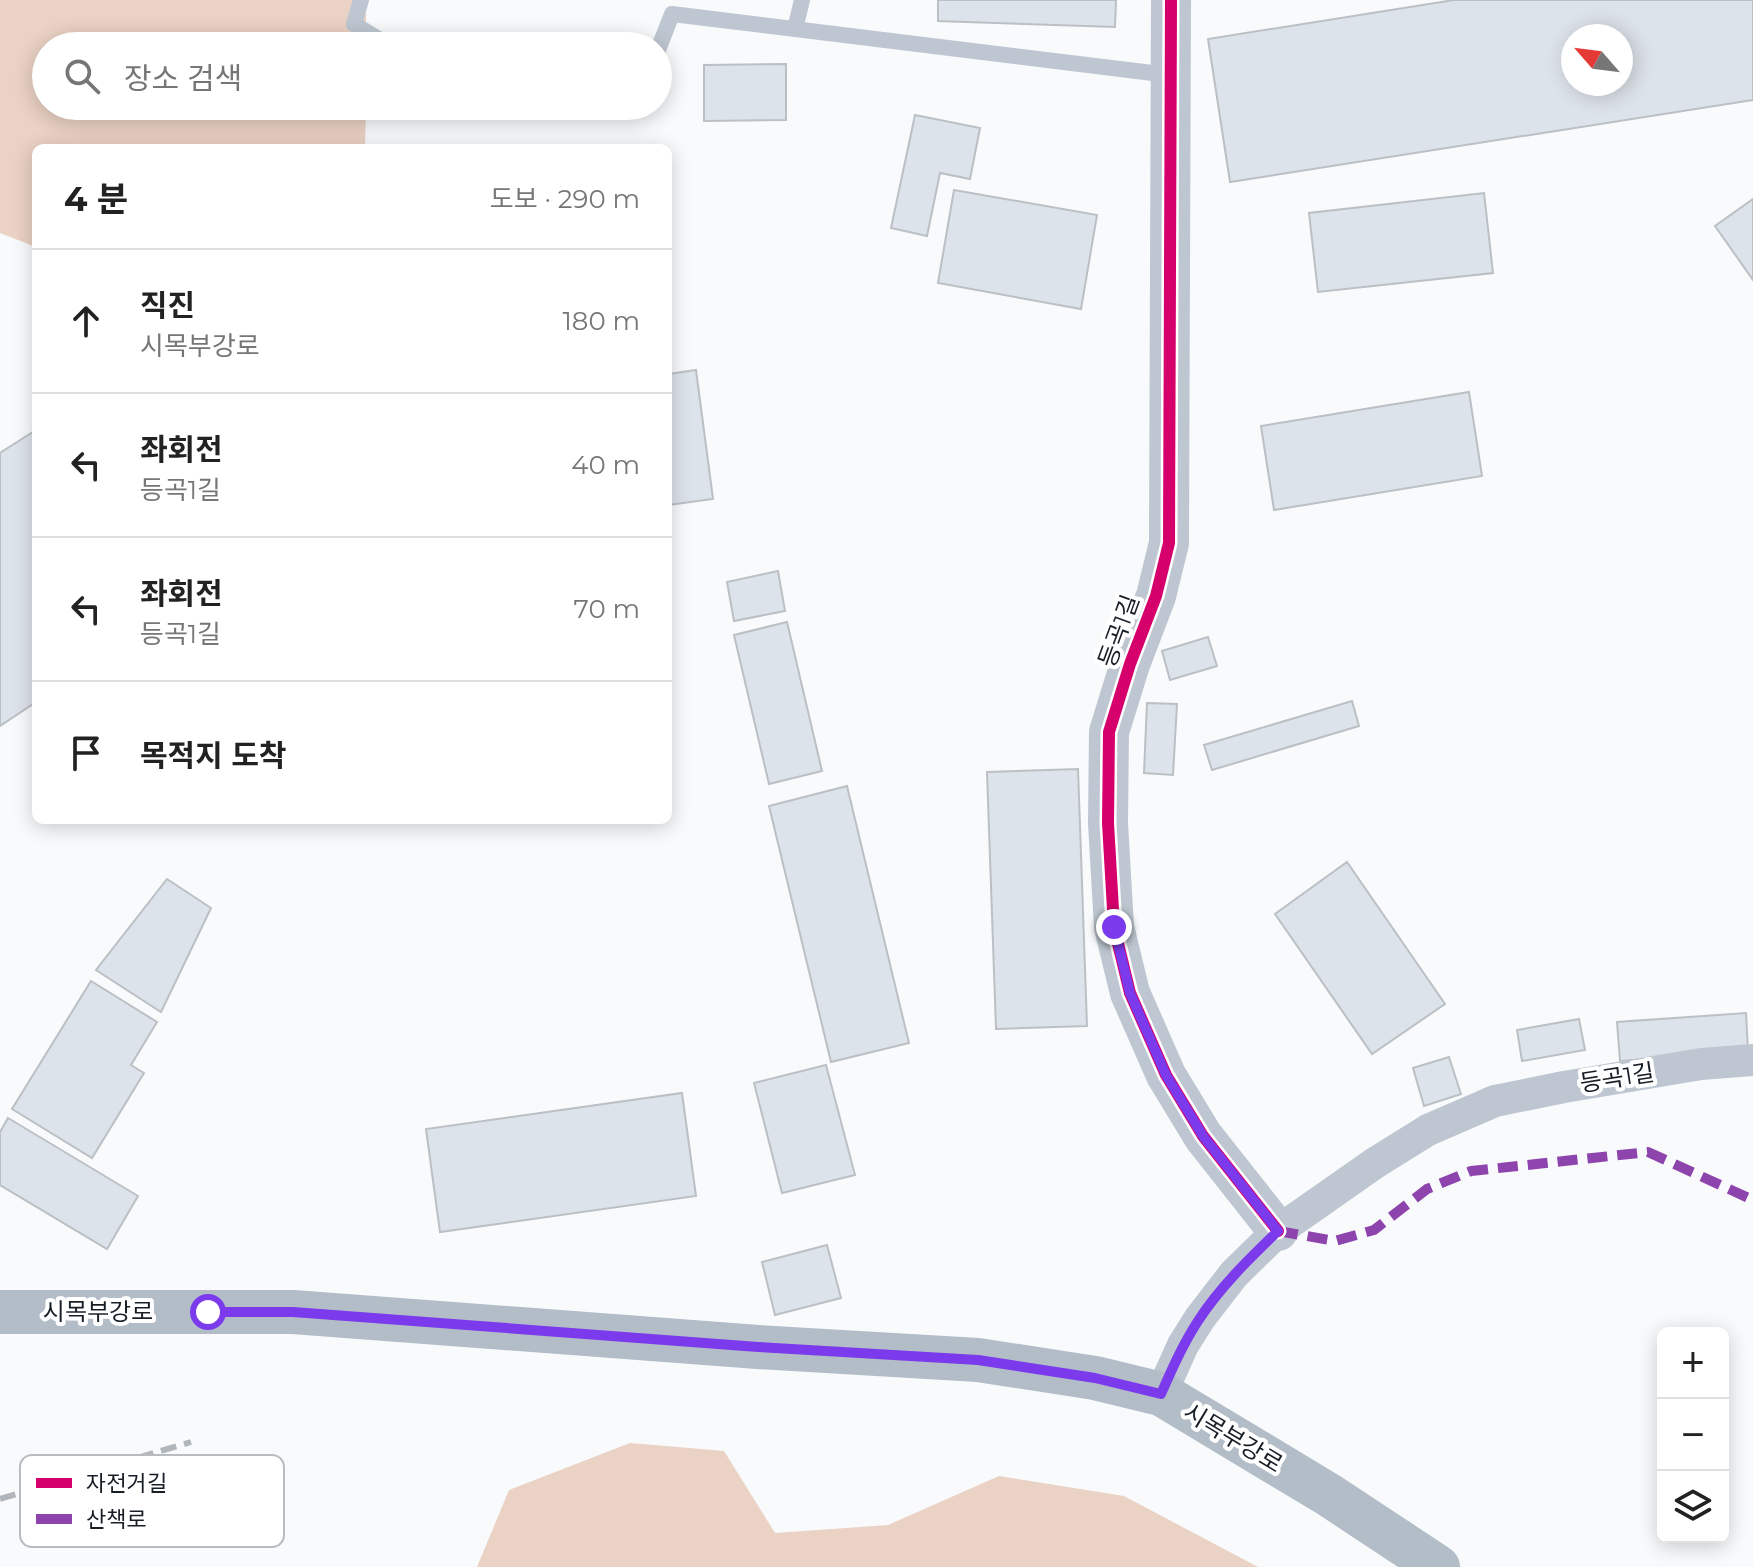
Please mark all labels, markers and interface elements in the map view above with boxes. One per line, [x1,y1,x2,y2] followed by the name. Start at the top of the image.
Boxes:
[1561,24,1633,96] north arrow
[32,32,672,120] search box
[60,54,104,98] icon: search
[124,60,242,97] text: 장소 검색
[64,178,128,220] text: 4 분
[490,183,640,215] text: 도보 · 290 m
[140,287,195,324] text: 직진
[64,299,108,343] icon: ahead
[562,305,640,337] text: 180 m
[140,330,260,362] text: 시목부강로
[140,431,223,468] text: 좌회전
[64,443,108,487] icon: left
[571,449,640,481] text: 40 m
[140,474,221,506] text: 등곡1길
[140,575,223,612] text: 좌회전
[64,587,108,631] icon: left
[1092,591,1145,671] street label: 등곡1길
[574,593,640,625] text: 70 m
[140,618,221,650] text: 등곡1길
[64,731,108,775] icon: arrive
[140,737,287,774] text: 목적지 도착
[1096,909,1132,945] route end
[1578,1057,1656,1098] street label: 등곡1길
[190,1294,226,1330] route start
[43,1297,153,1326] street label: 시목부강로
[1657,1327,1729,1543] map controls
[1657,1327,1729,1399] button: +
[1178,1397,1288,1478] street label: 시목부강로
[1657,1399,1729,1471] button: −
[20,1455,284,1547] legend
[86,1470,167,1497] text: 자전거길
[1657,1471,1729,1543] button: layers
[86,1506,147,1533] text: 산책로

